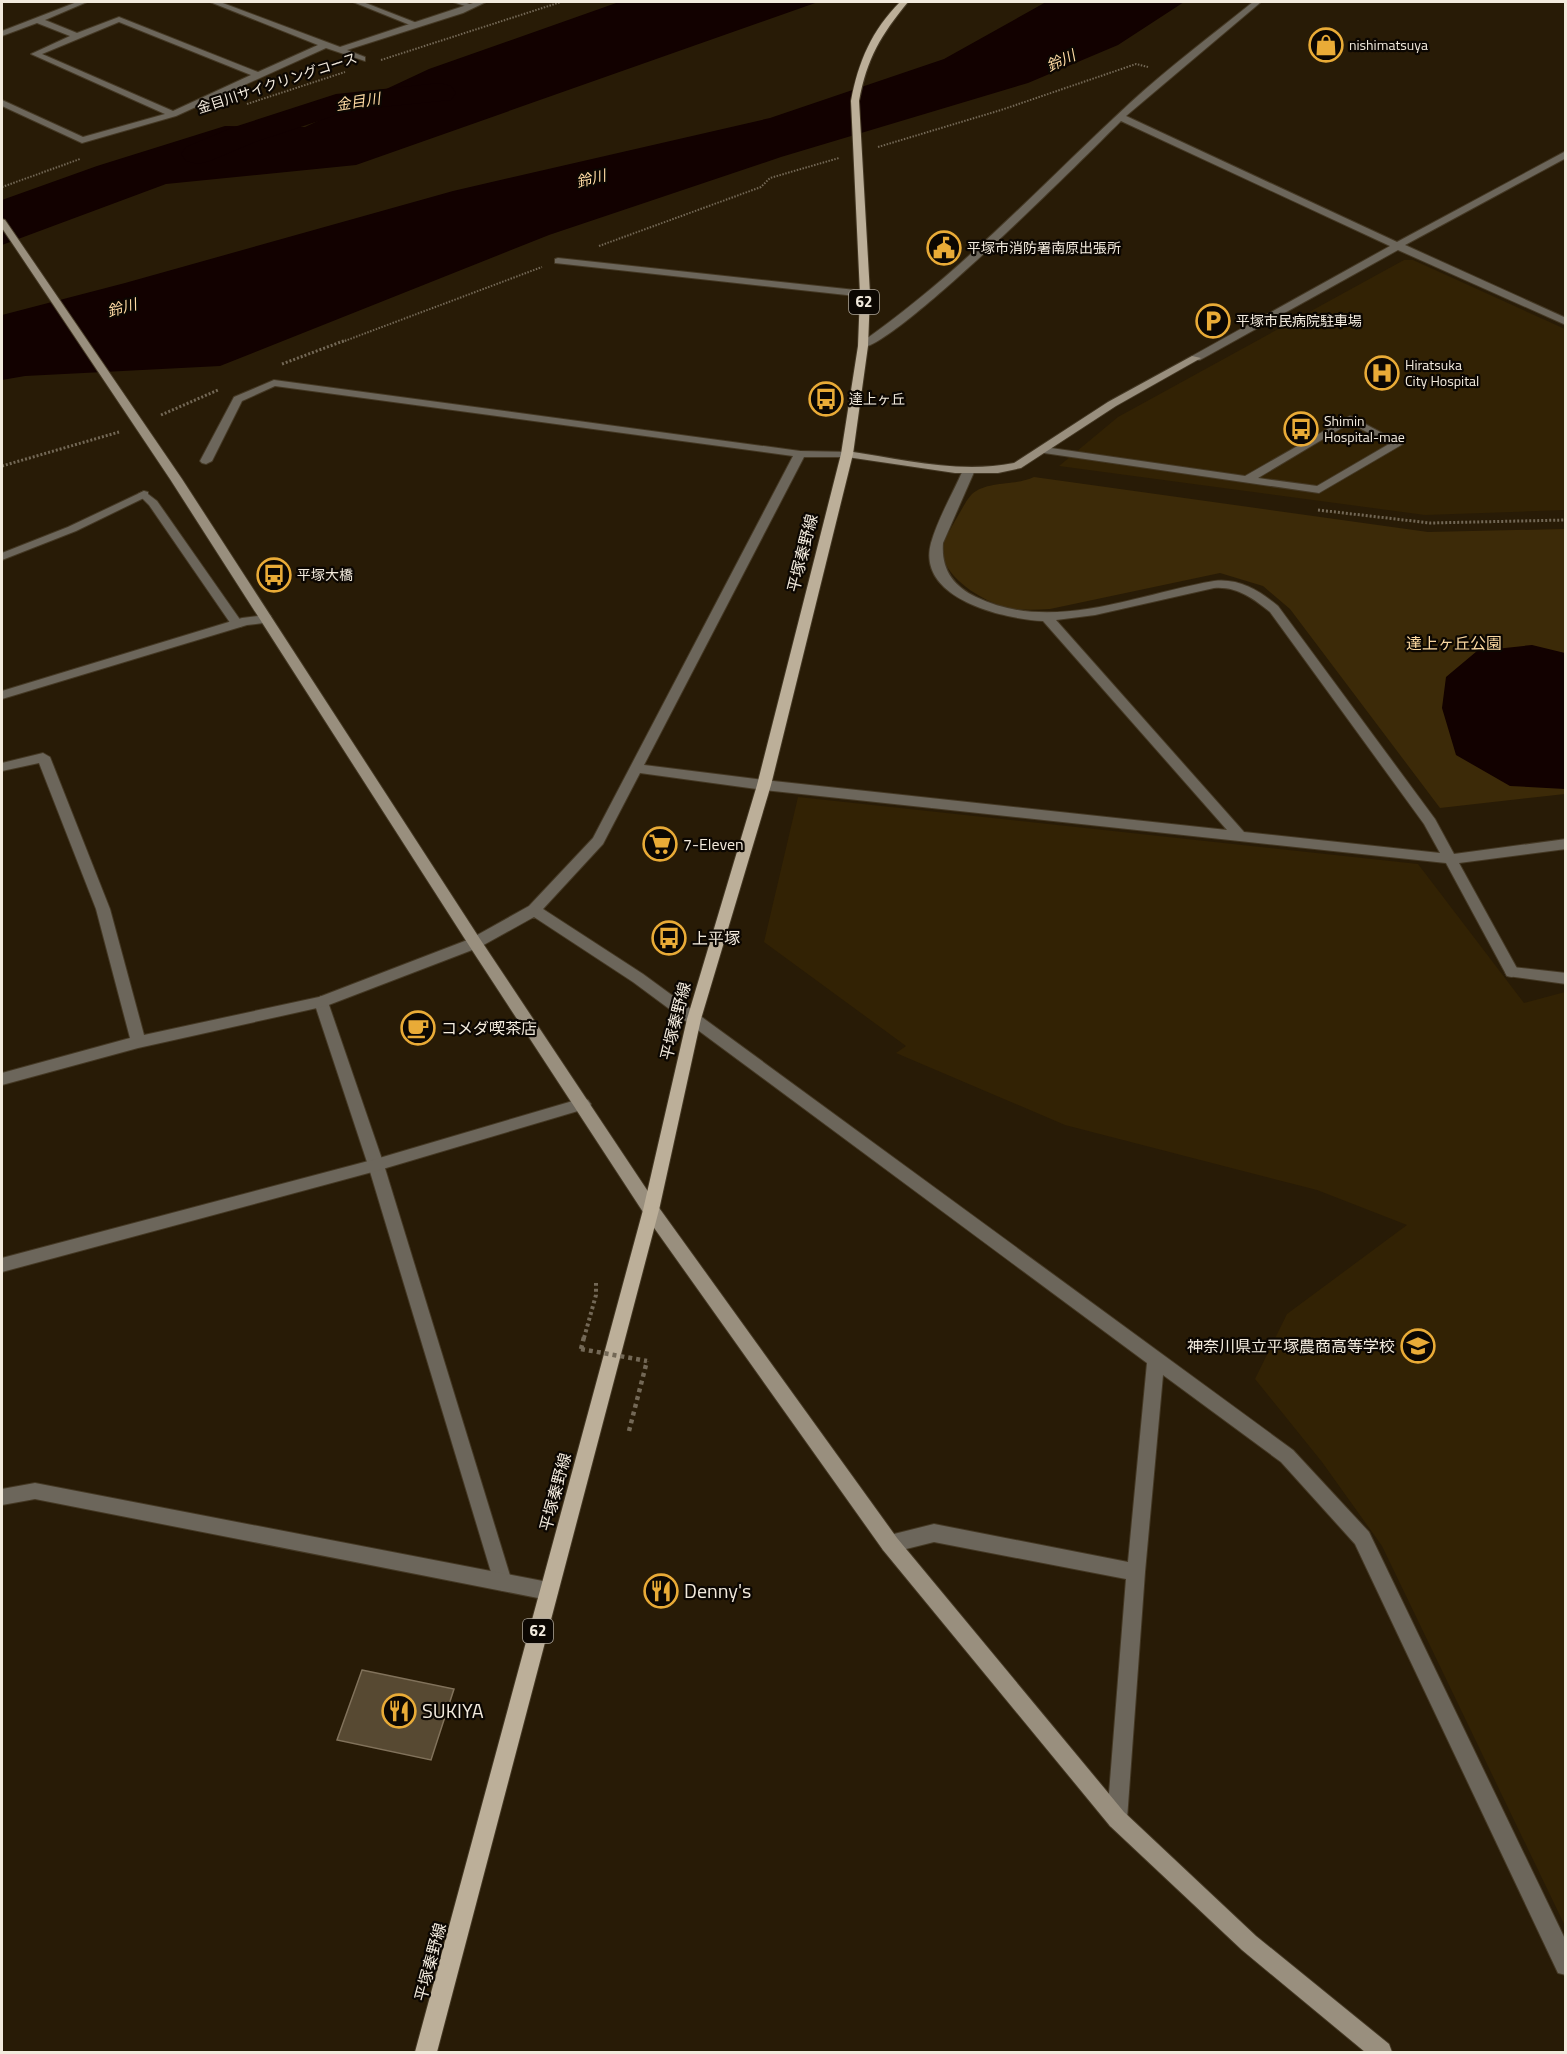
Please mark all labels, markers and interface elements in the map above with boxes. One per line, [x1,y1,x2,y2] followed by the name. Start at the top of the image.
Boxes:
[1308,27,1344,63] shop icon: nishimatsuya
[1349,34,1428,55] place label: nishimatsuya
[1042,43,1081,77] water label: 鈴川
[195,49,359,117] street label: 金目川サイクリングコース
[334,90,382,114] water label: 金目川
[574,163,610,193] water label: 鈴川
[926,230,962,266] public building icon: 平塚市消防署南原出張所
[967,237,1121,258] place label: 平塚市消防署南原出張所
[849,290,879,314] road number: 62
[104,292,141,323] water label: 鈴川
[1195,303,1231,339] parking icon: 平塚市民病院駐車場
[1236,310,1362,331] place label: 平塚市民病院駐車場
[1405,354,1479,391] place label: Hiratsuka City Hospital
[1364,355,1400,391] hospital icon: Hiratsuka City Hospital
[808,381,844,417] bus stop icon: 達上ヶ丘
[849,388,905,409] place label: 達上ヶ丘
[1324,410,1405,447] place label: Shimin Hospital-mae
[1283,411,1319,447] bus stop icon: Shimin Hospital-mae
[781,511,823,595] street label: 平塚秦野線
[256,557,292,593] bus stop icon: 平塚大橋
[297,564,353,585] place label: 平塚大橋
[1406,631,1502,655] park label: 達上ヶ丘公園
[642,826,678,862] supermarket icon: 7-Eleven
[683,832,744,856] place label: 7-Eleven
[651,920,687,956] bus stop icon: 上平塚
[692,926,740,950] place label: 上平塚
[654,979,696,1063] street label: 平塚秦野線
[400,1010,436,1046] cafe icon: コメダ喫茶店
[441,1016,537,1040] place label: コメダ喫茶店
[1400,1328,1436,1364] school or university icon: 神奈川県立平塚農商高等学校
[1187,1334,1395,1358] place label: 神奈川県立平塚農商高等学校
[533,1450,577,1534] street label: 平塚秦野線
[643,1573,679,1609] restaurant icon: Denny's
[684,1575,751,1606] place label: Denny's
[523,1619,553,1643] road number: 62
[381,1693,417,1729] restaurant icon: SUKIYA
[422,1695,484,1726] place label: SUKIYA
[408,1920,452,2004] street label: 平塚秦野線

